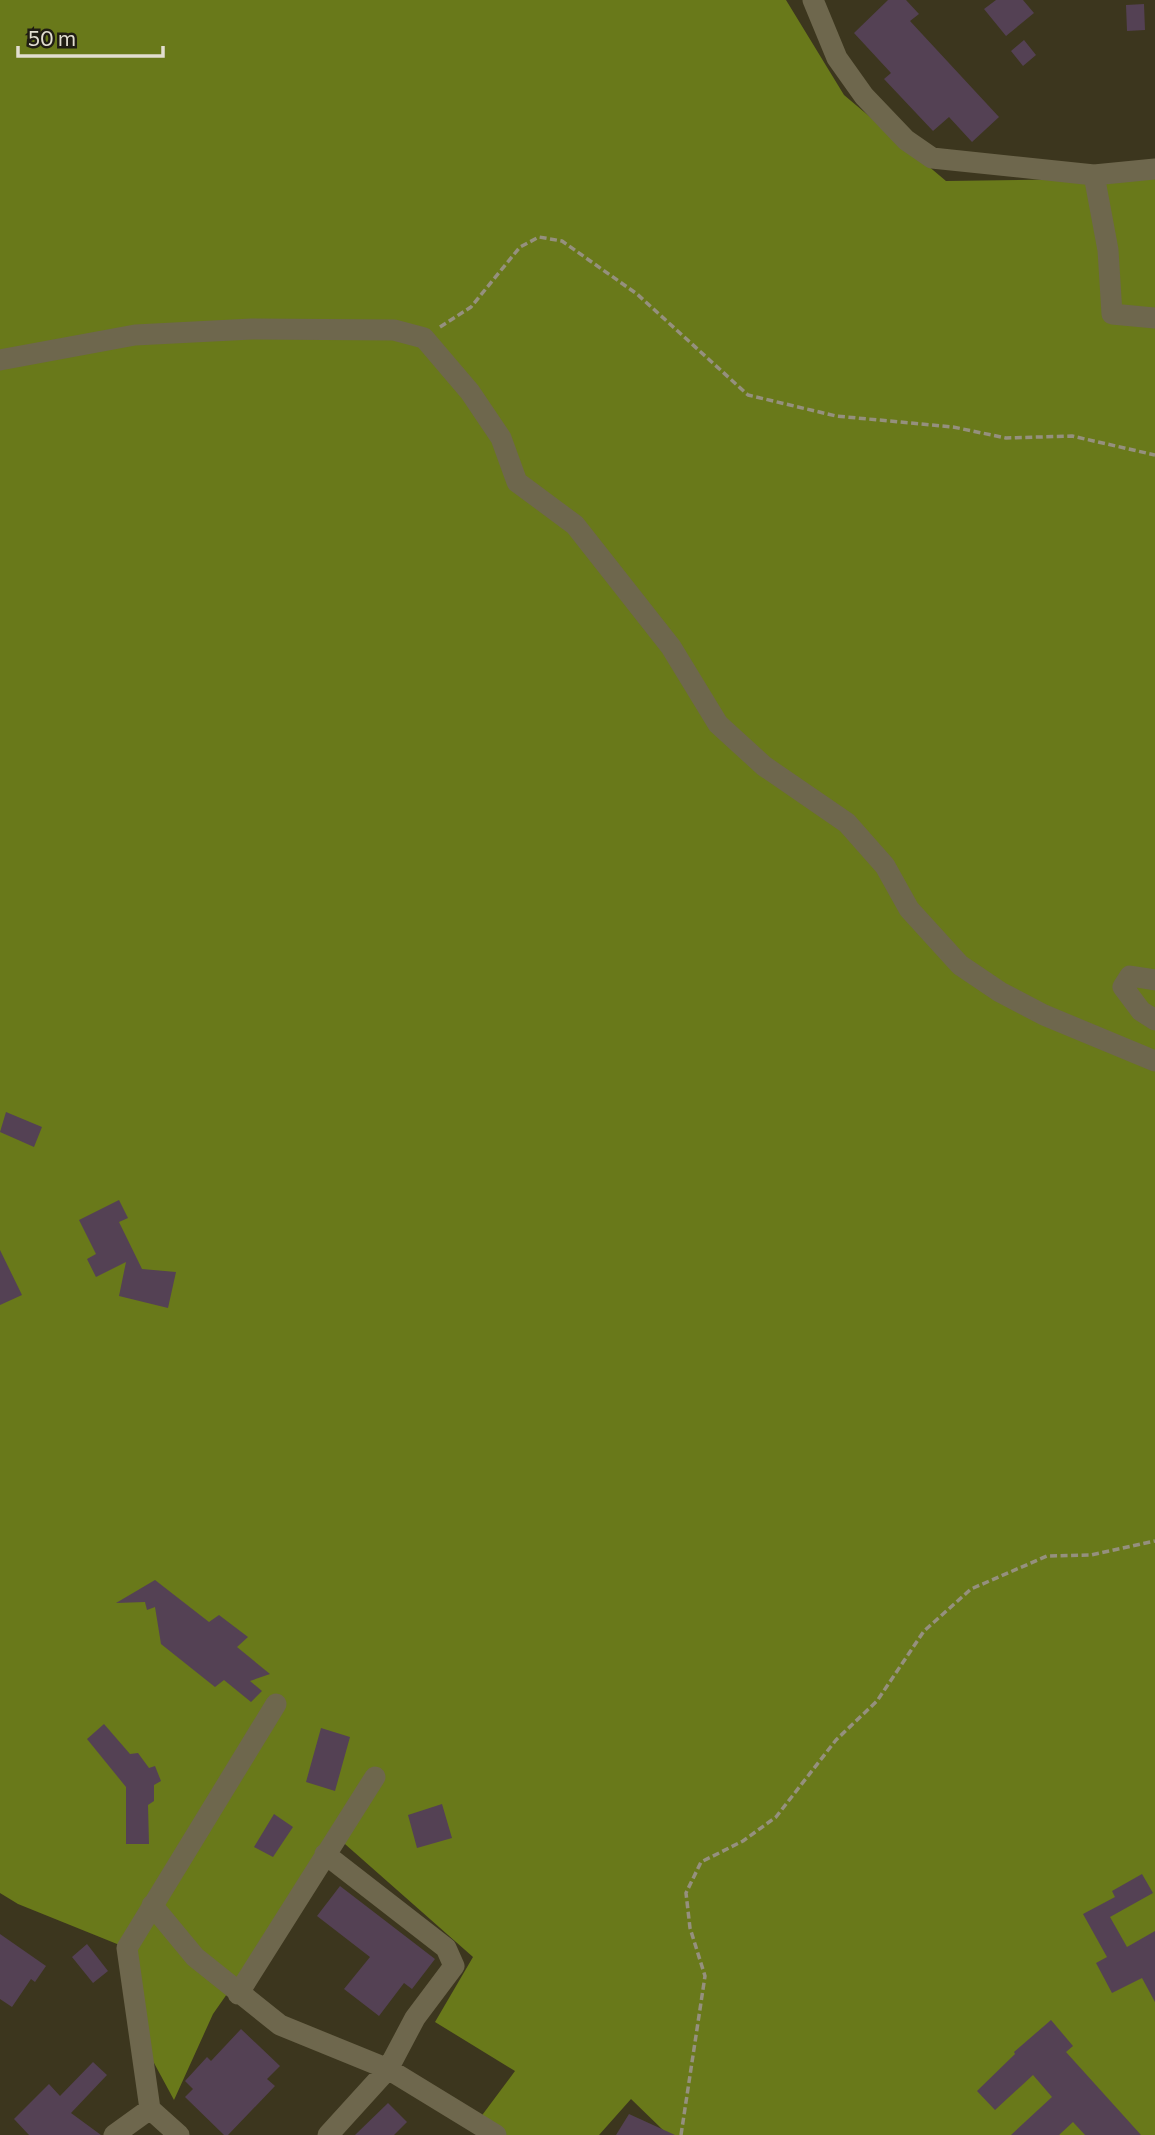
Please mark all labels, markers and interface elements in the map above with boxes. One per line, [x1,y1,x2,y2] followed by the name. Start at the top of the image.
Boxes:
[18,14,163,58] scale bar
[28,25,76,50] text: 50 m

